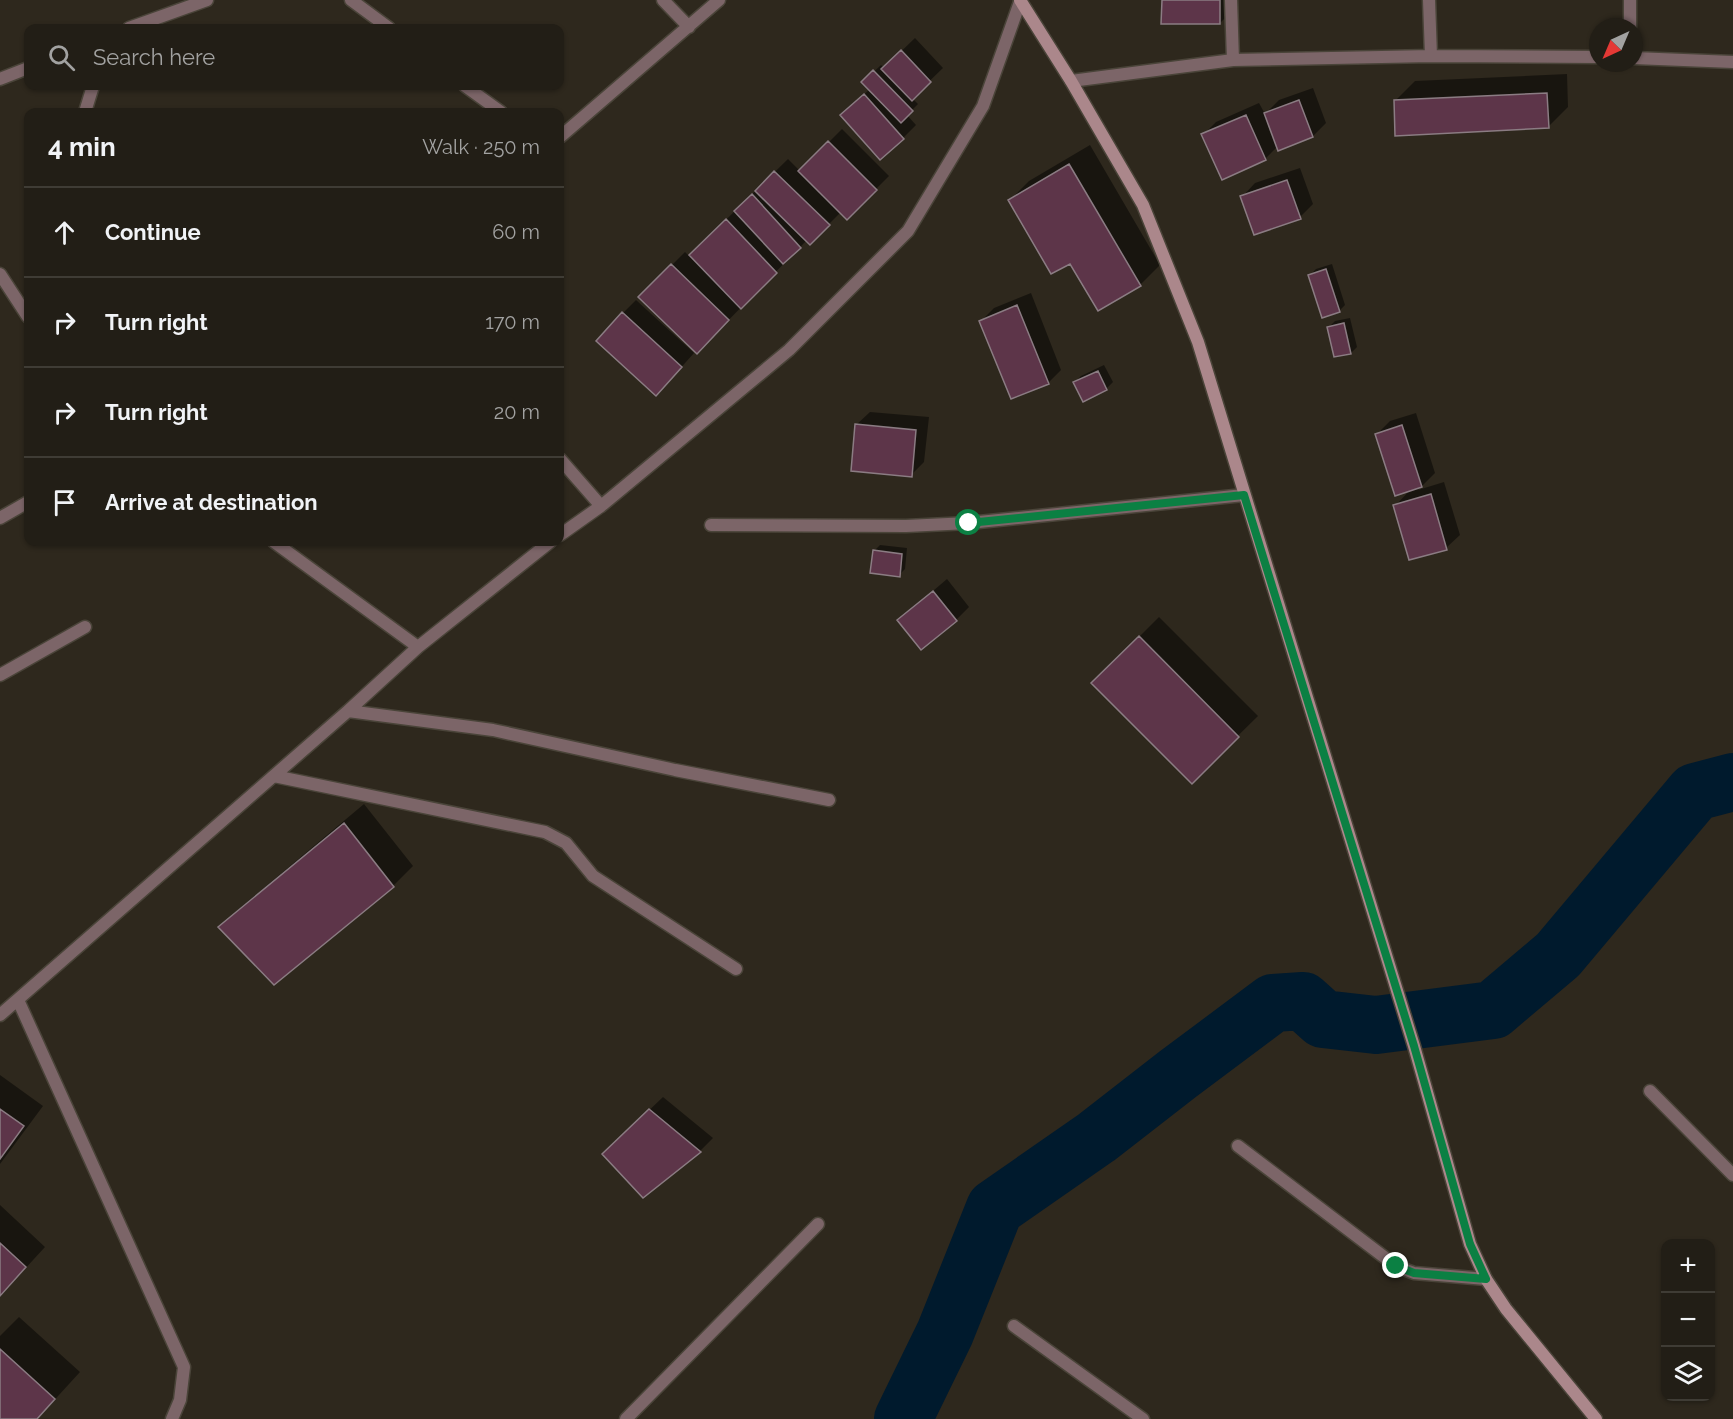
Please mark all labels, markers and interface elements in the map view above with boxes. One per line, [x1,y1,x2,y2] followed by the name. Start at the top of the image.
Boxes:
[1589,18,1643,72] north arrow
[24,24,564,90] search box
[45,41,78,74] icon: search
[93,44,215,70] text: Search here
[48,132,116,162] text: 4 min
[422,135,540,159] text: Walk · 250 m
[48,216,81,249] icon: ahead
[105,219,201,245] text: Continue
[492,220,540,244] text: 60 m
[48,306,81,339] icon: right
[105,309,208,335] text: Turn right
[485,310,540,334] text: 170 m
[48,396,81,429] icon: right
[105,399,208,425] text: Turn right
[494,400,540,424] text: 20 m
[48,486,81,519] icon: arrive
[105,489,318,515] text: Arrive at destination
[955,509,981,535] route start
[1661,1239,1715,1401] map controls
[1661,1239,1715,1293] button: +
[1382,1252,1408,1278] route end
[1661,1293,1715,1347] button: −
[1661,1347,1715,1401] button: layers

